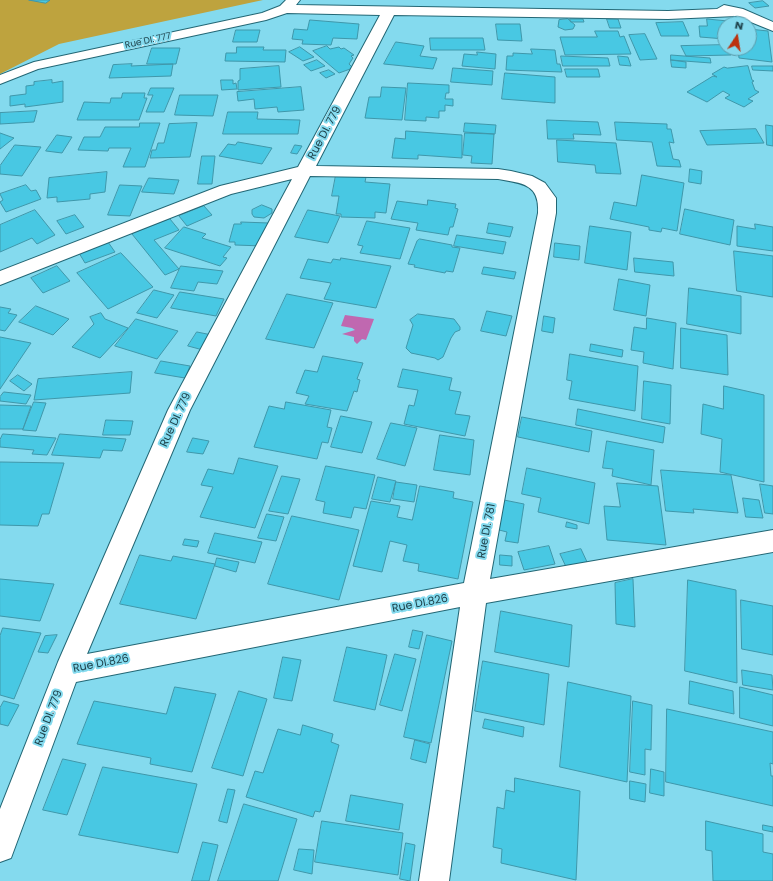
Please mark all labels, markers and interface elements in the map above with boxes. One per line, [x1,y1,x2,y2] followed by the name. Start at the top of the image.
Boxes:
[717,16,757,56] north arrow
[734,17,745,34] text: N
[124,31,172,51] street label: Rue DI. 777
[306,104,344,162] street label: Rue DI. 779
[158,391,194,449] street label: Rue DI. 779
[475,502,499,560] street label: Rue DI. 781
[391,592,449,616] street label: Rue DI.826
[72,652,130,676] street label: Rue DI.826
[32,688,66,748] street label: Rue DI. 779

